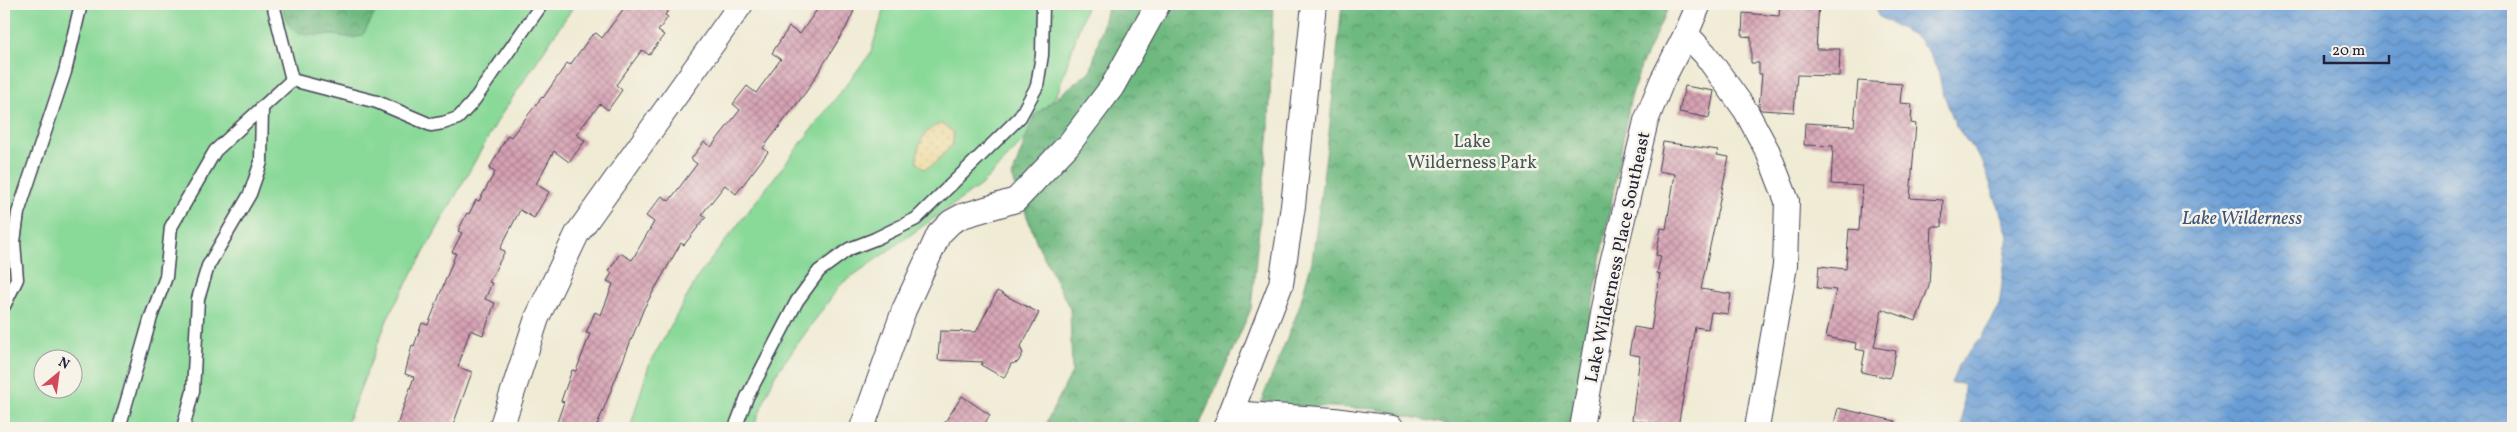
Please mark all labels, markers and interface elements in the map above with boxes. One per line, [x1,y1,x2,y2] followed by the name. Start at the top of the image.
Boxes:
[2324,32,2390,64] scale bar
[2332,41,2365,62] text: 20 m
[1580,129,1657,385] street label: Lake Wilderness Place Southeast
[1407,130,1537,176] park label: Lake Wilderness Park
[2182,206,2302,232] water label: Lake Wilderness
[32,350,82,400] north arrow
[55,353,73,375] text: N

